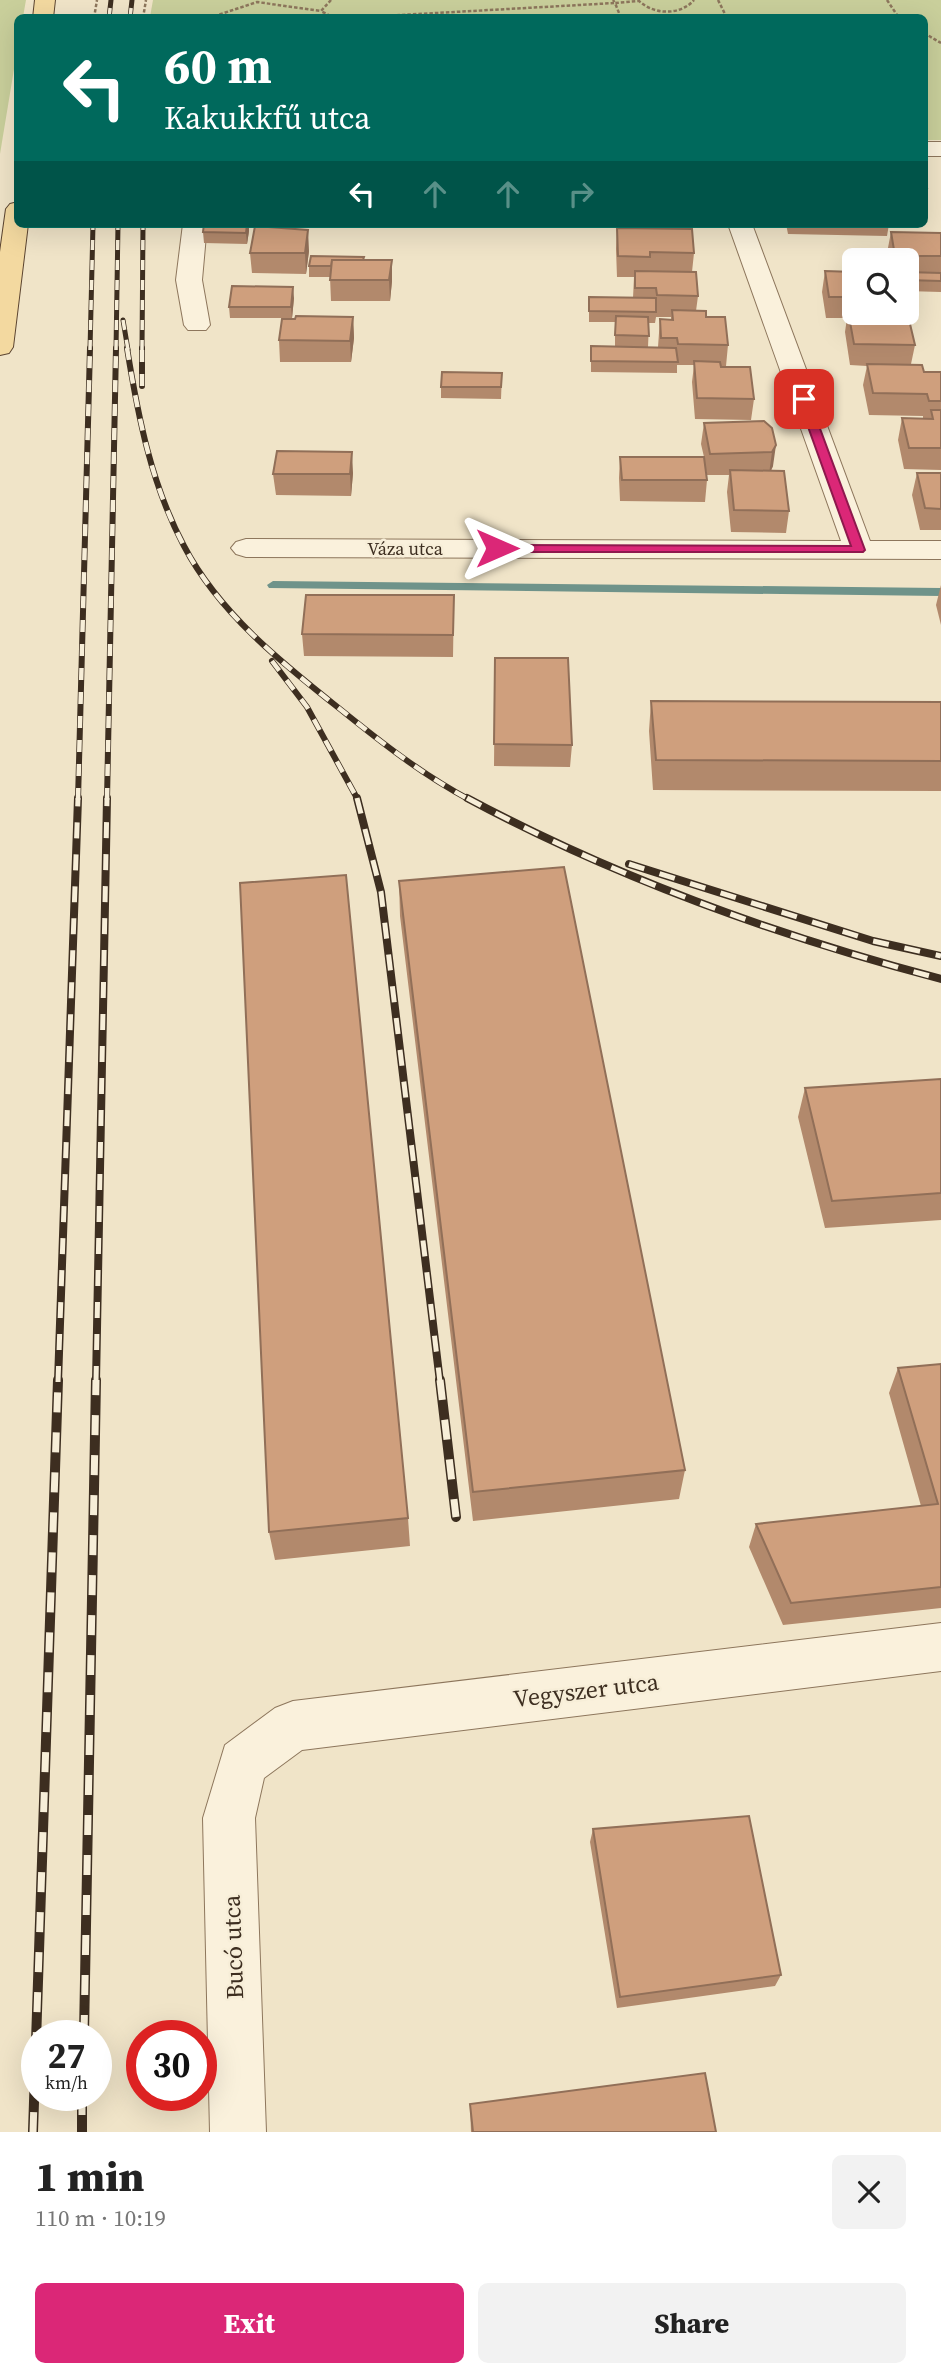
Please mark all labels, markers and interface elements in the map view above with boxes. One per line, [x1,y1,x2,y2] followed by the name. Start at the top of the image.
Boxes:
[164,32,272,99] text: 60 m
[49,42,140,133] icon: left
[164,96,371,140] text: Kakukkfű utca
[343,175,381,213] icon: left
[416,175,454,213] icon: ahead
[489,175,527,213] icon: ahead
[562,175,600,213] icon: right
[842,248,919,325] map controls
[842,248,919,325] button: search
[774,369,834,429] pin
[785,380,823,418] icon: arrive
[460,511,534,585] position arrow
[367,536,444,561] street label: Váza utca
[511,1665,661,1715] street label: Vegyszer utca
[215,1893,251,2000] street label: Bucó utca
[126,2020,217,2111] speed limit sign: 30
[48,2032,85,2080] text: 27
[45,2070,88,2095] text: km/h
[35,2147,145,2205] text: 1 min
[832,2155,906,2229] button: close
[35,2202,166,2234] text: 110 m · 10:19
[35,2283,464,2363] button: Exit
[478,2283,906,2363] button: Share

